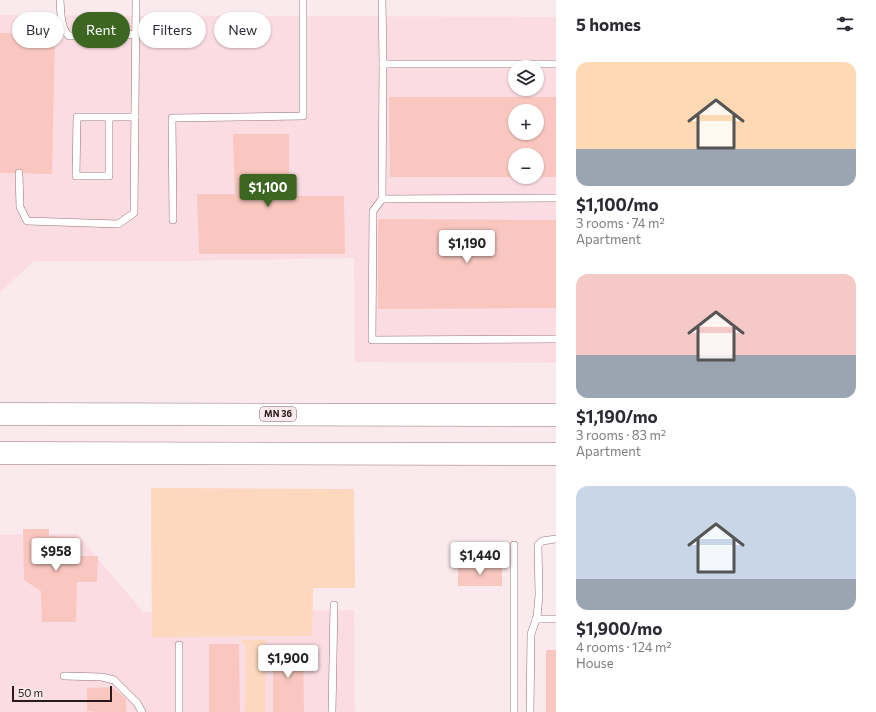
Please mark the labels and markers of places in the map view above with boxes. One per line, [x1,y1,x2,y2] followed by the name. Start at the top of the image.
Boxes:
[235,174,301,208] pin: $1,100
[434,230,500,264] pin: $1,190
[32,538,80,572] pin: $958
[447,542,513,576] pin: $1,440
[255,645,321,679] pin: $1,900

